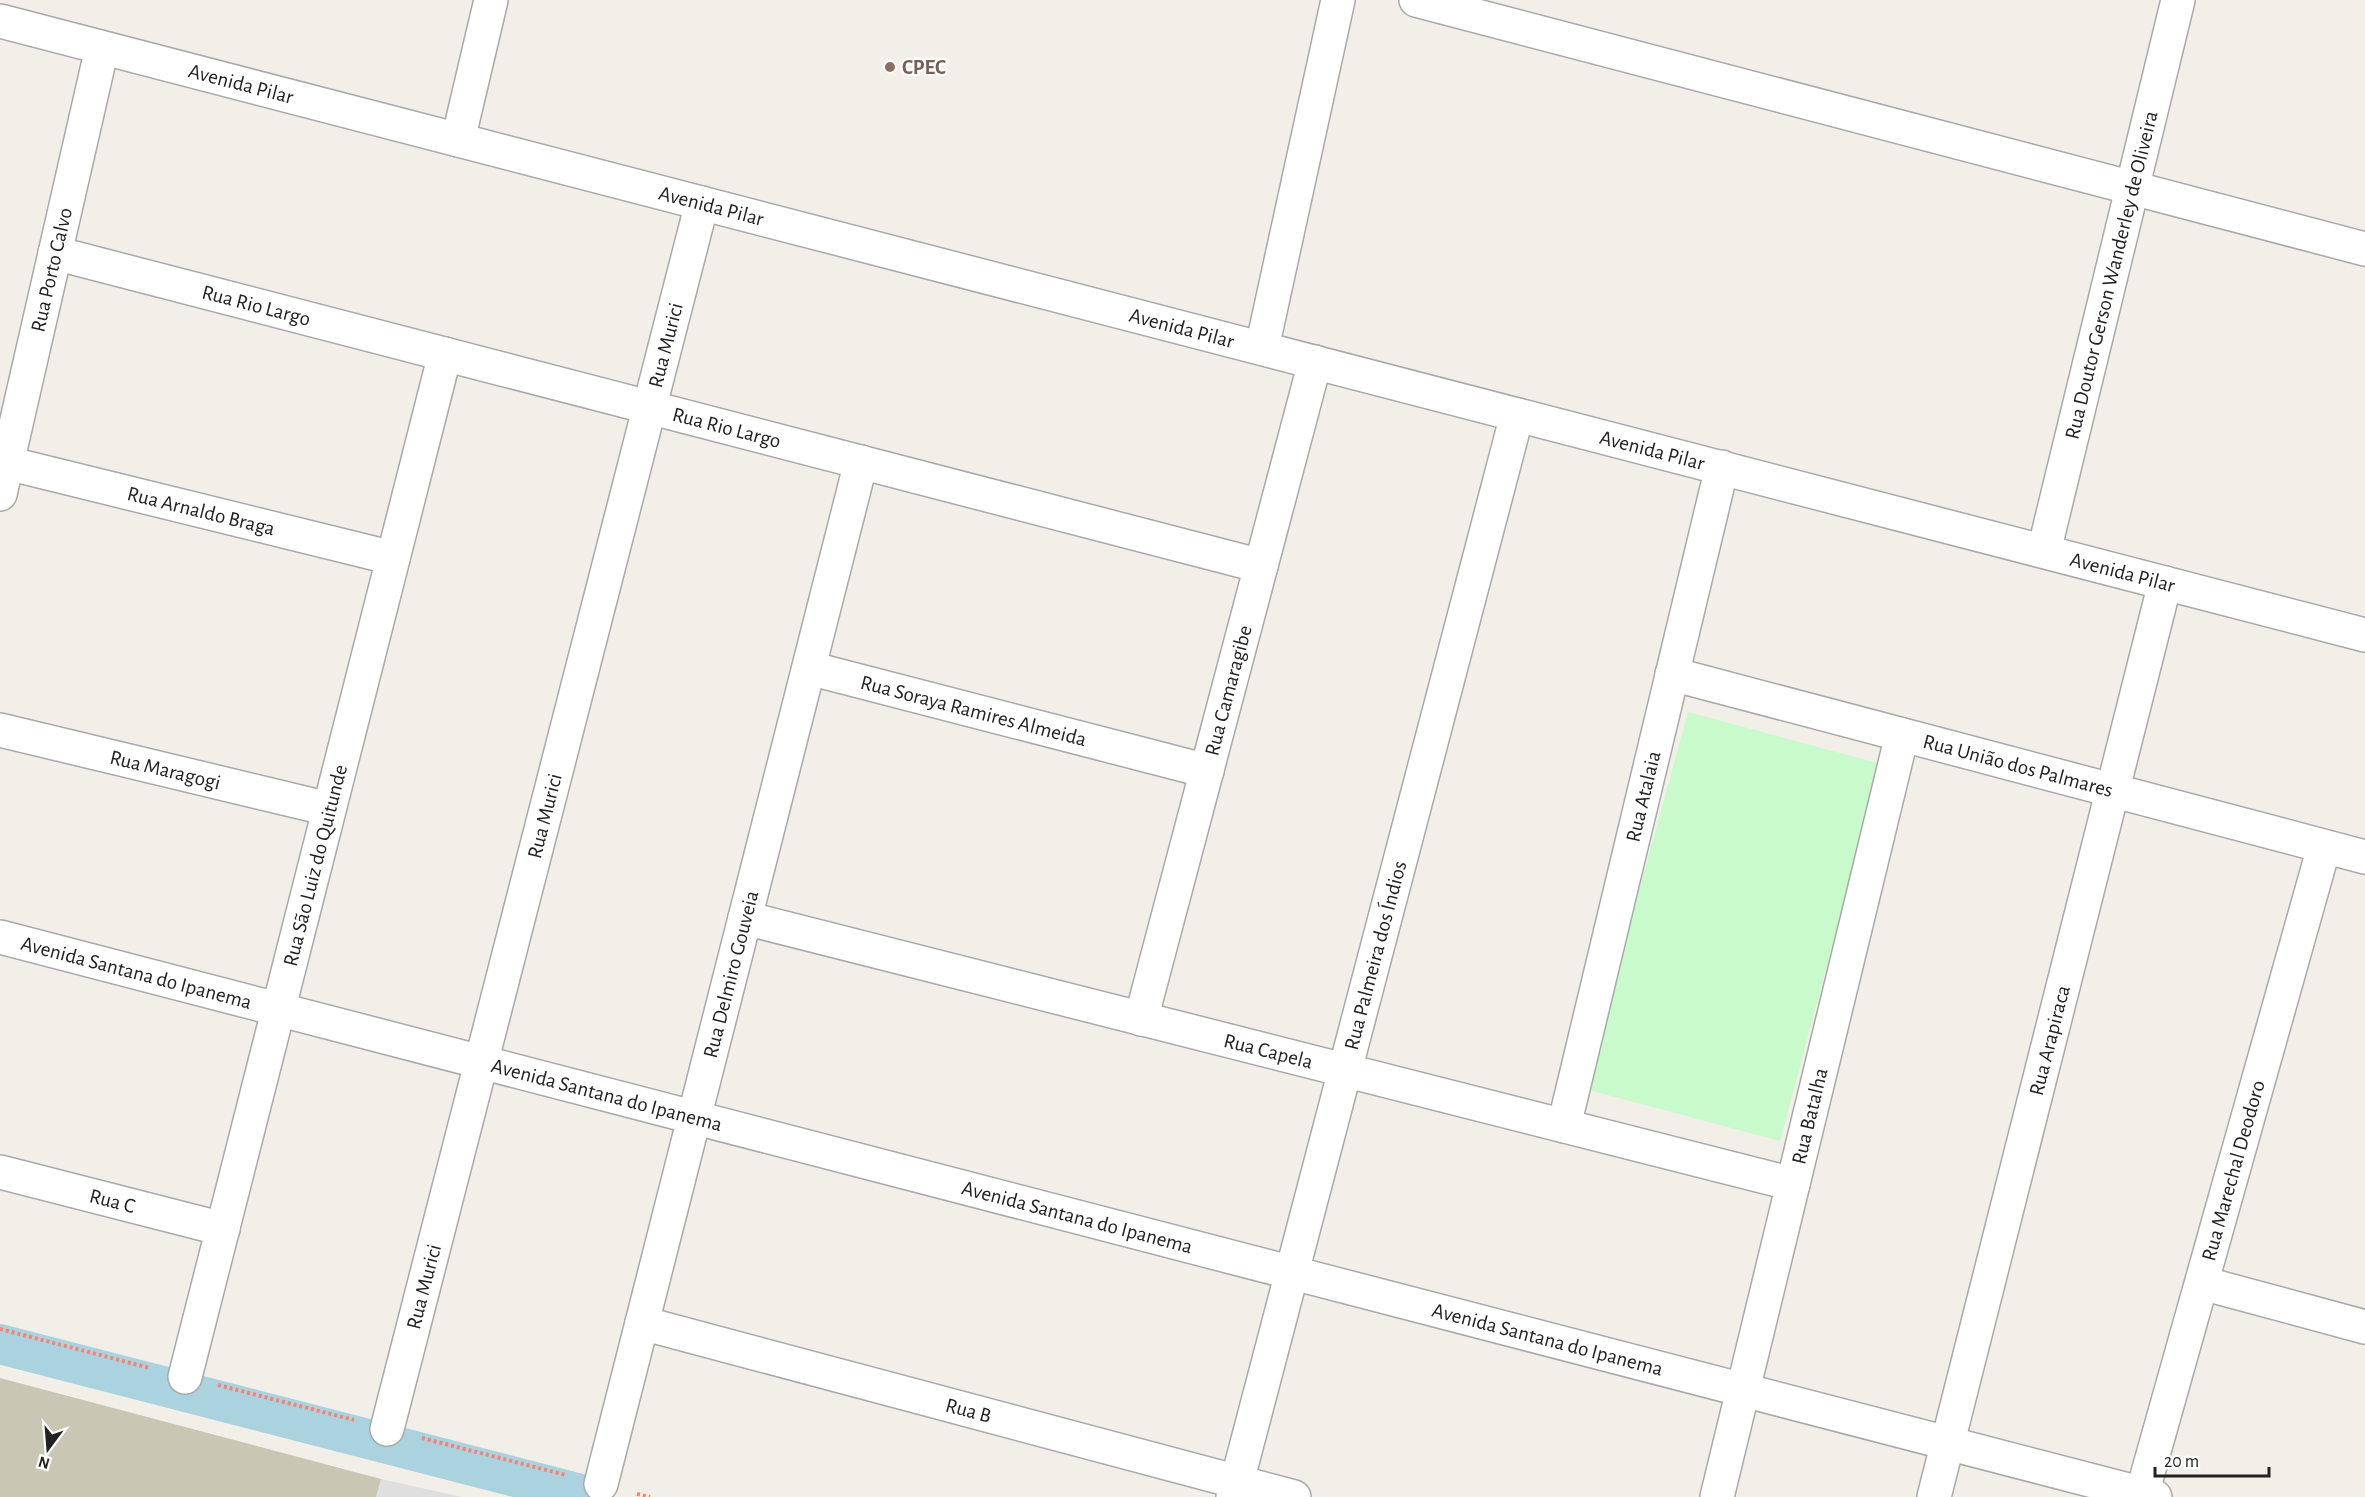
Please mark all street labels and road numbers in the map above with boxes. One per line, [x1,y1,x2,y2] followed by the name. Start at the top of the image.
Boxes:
[186,60,296,108] street label: Avenida Pilar
[2062,108,2162,442] street label: Rua Doutor Gerson Wanderley de Oliveira
[657,183,766,230] street label: Avenida Pilar
[27,206,76,334] street label: Rua Porto Calvo
[200,282,313,330] street label: Rua Rio Largo
[645,301,687,390] street label: Rua Murici
[1127,305,1237,352] street label: Avenida Pilar
[670,404,783,452] street label: Rua Rio Largo
[1597,427,1707,474] street label: Avenida Pilar
[125,483,277,540] street label: Rua Arnaldo Braga
[2068,549,2177,596] street label: Avenida Pilar
[1201,623,1256,758] street label: Rua Camaragibe
[858,672,1089,750] street label: Rua Soraya Ramires Almeida
[1921,731,2115,801] street label: Rua União dos Palmares
[108,747,223,794] street label: Rua Maragogi
[1622,749,1665,844] street label: Rua Atalaia
[280,762,351,968] street label: Rua São Luiz do Quitunde
[524,771,566,861] street label: Rua Murici
[1341,859,1411,1052] street label: Rua Palmeira dos Índios
[700,888,763,1060] street label: Rua Delmiro Gouveia
[19,933,254,1013] street label: Avenida Santana do Ipanema
[2026,983,2074,1098] street label: Rua Arapiraca
[1222,1030,1315,1073] street label: Rua Capela
[489,1055,725,1135] street label: Avenida Santana do Ipanema
[1788,1066,1832,1166] street label: Rua Batalha
[2198,1078,2269,1263] street label: Rua Marechal Deodoro
[959,1177,1195,1258] street label: Avenida Santana do Ipanema
[87,1185,137,1217] street label: Rua C
[403,1242,445,1331] street label: Rua Murici
[1430,1300,1665,1380] street label: Avenida Santana do Ipanema
[943,1395,994,1427] street label: Rua B

